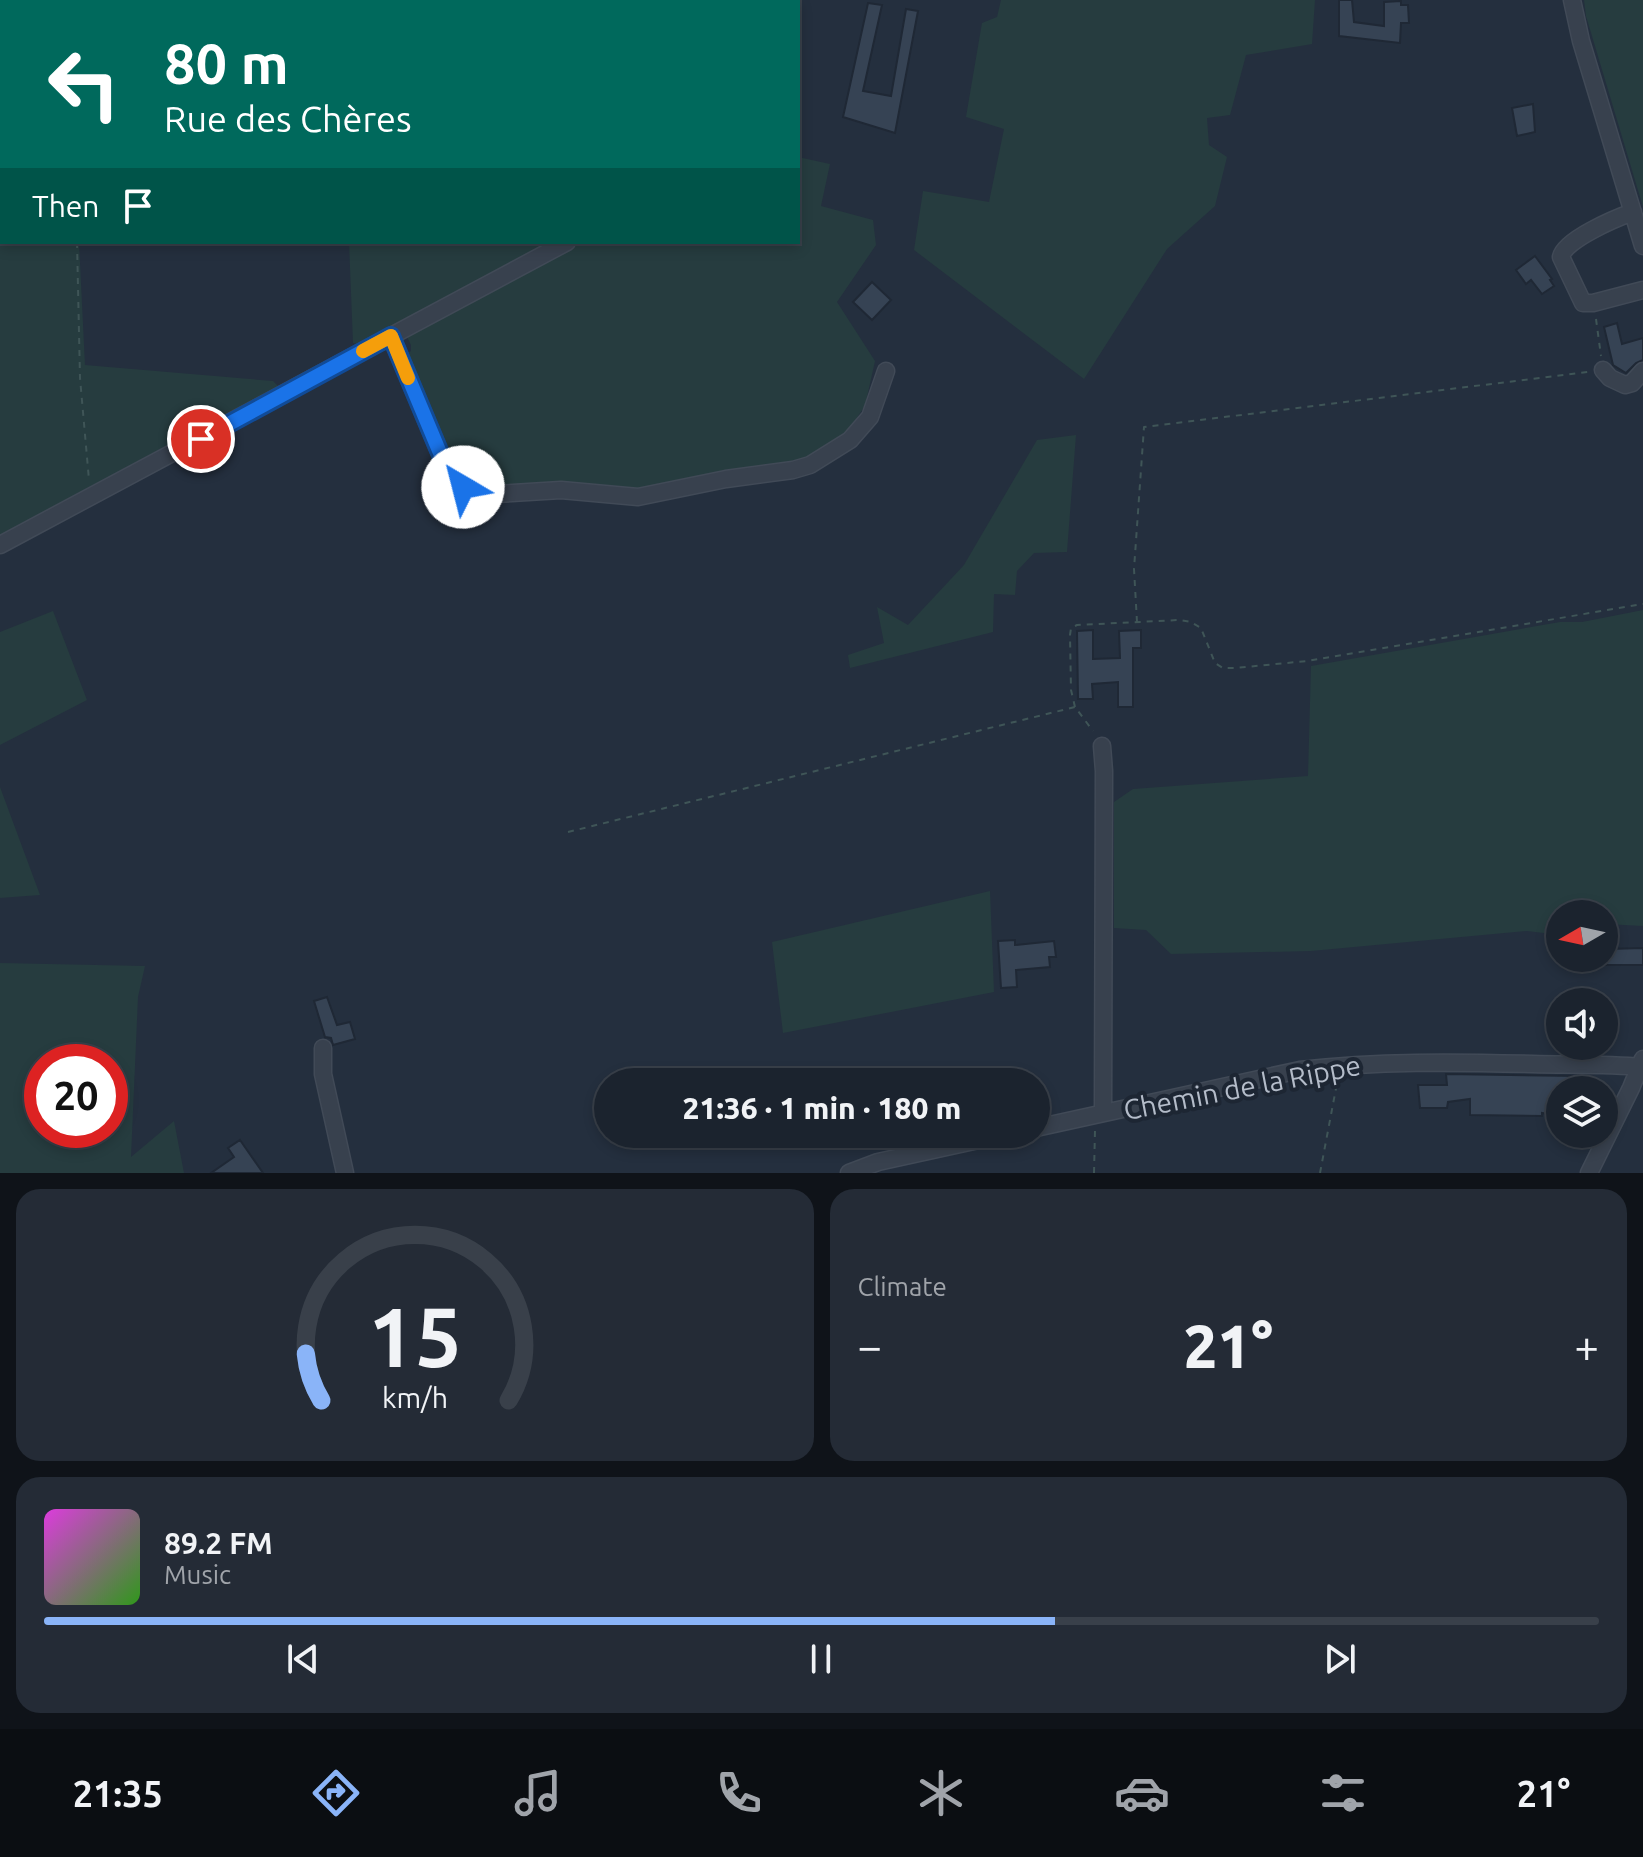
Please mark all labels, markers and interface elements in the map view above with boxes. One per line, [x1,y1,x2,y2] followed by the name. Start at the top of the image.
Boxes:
[32,32,136,136] icon: left
[164,32,289,95] text: 80 m
[164,98,412,139] text: Rue des Chères
[116,184,160,228] icon: arrive
[32,189,100,223] text: Then
[167,405,235,473] pin
[179,417,223,461] icon: arrive
[421,445,505,529] position arrow
[1546,900,1618,972] north arrow
[1546,900,1618,1148] map controls
[1546,988,1618,1060] button: sound
[24,1044,128,1148] speed limit sign: 20
[1121,1049,1363,1125] street label: Chemin de la Rippe
[1546,1076,1618,1148] button: layers
[683,1091,961,1125] text: 21:36 · 1 min · 180 m
[858,1272,947,1301] text: Climate
[368,1289,462,1383] text: 15
[1184,1312,1273,1379] text: 21°
[858,1321,882,1370] text: −
[1574,1321,1599,1370] text: +
[382,1381,448,1413] text: km/h
[164,1526,273,1560] text: 89.2 FM
[164,1560,231,1589] text: Music
[281,1637,325,1681] icon: previous
[799,1637,843,1681] icon: pause
[1318,1637,1362,1681] icon: next
[308,1765,364,1821] icon: directions
[510,1765,566,1821] icon: music
[711,1765,767,1821] icon: phone
[913,1765,969,1821] icon: climate
[1114,1765,1170,1821] icon: car
[1315,1765,1371,1821] icon: filters
[73,1773,163,1814] text: 21:35
[1517,1773,1570,1814] text: 21°

